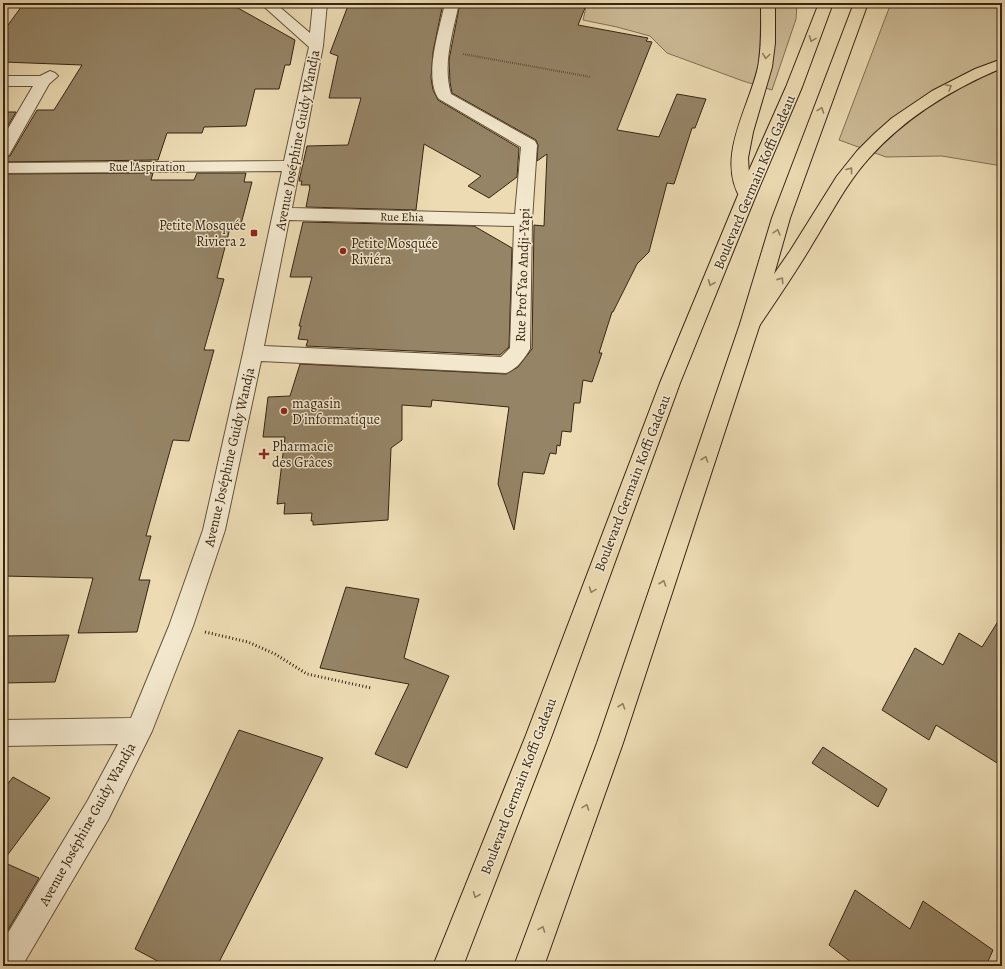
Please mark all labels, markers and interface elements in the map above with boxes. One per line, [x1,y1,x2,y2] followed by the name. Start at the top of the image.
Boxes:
[809,36,817,43] one-way arrow
[270,48,324,233] street label: Avenue Joséphine Guidy Wandja
[762,53,771,59] one-way arrow
[945,85,952,92] one-way arrow
[709,92,800,272] street label: Boulevard Germain Koffi Gadeau
[816,107,824,114] one-way arrow
[109,159,186,175] street label: Rue l'Aspiration
[845,168,852,175] one-way arrow
[511,207,534,343] street label: Rue Prof Yao Andji-Yapi
[380,209,424,225] street label: Rue Ehia
[159,216,246,251] place label: Petite Mosquée Riviera 2
[249,228,259,238] marker: Petite Mosquée Riviera 2
[772,229,780,236] one-way arrow
[351,234,438,269] place label: Petite Mosquée Riviéra
[338,246,348,256] marker: Petite Mosquée Riviéra
[776,277,784,284] one-way arrow
[708,279,716,286] one-way arrow
[199,365,260,550] street label: Avenue Joséphine Guidy Wandja
[590,392,675,574] street label: Boulevard Germain Koffi Gadeau
[292,394,380,429] place label: magasin D'informatique
[279,406,289,416] marker: magasin D'informatique
[272,437,333,472] place label: Pharmacie des Grâces
[259,449,269,459] marker: Pharmacie des Grâces
[700,456,709,463] one-way arrow
[659,579,667,586] one-way arrow
[589,587,597,594] one-way arrow
[476,695,561,877] street label: Boulevard Germain Koffi Gadeau
[617,702,626,709] one-way arrow
[34,739,140,910] street label: Avenue Joséphine Guidy Wandja
[582,804,590,811] one-way arrow
[472,891,480,898] one-way arrow
[537,926,546,933] one-way arrow

